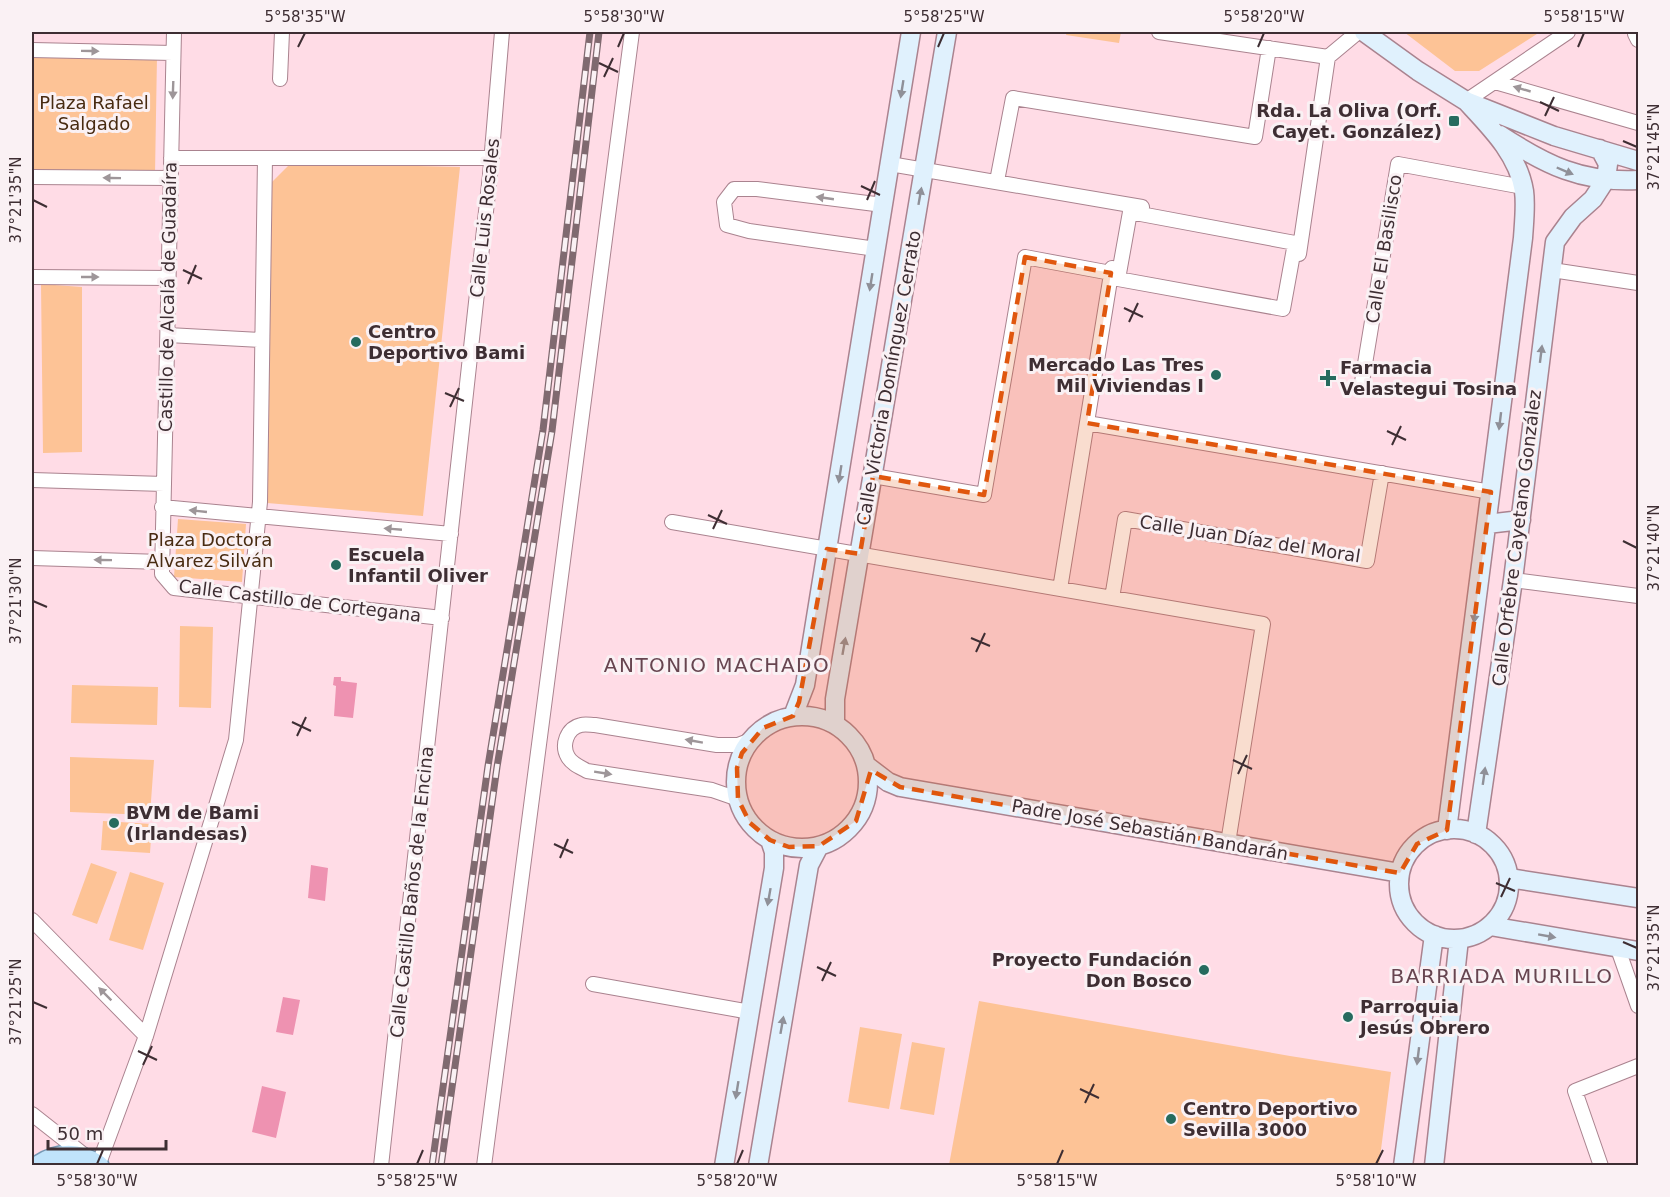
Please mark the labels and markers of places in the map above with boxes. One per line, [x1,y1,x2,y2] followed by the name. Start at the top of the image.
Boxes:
[1256,100,1442,142] place label: Rda. La Oliva (Orf. Cayet. González)
[1447,114,1461,128] marker: Rda. La Oliva (Orf. Cayet. González)
[368,321,525,363] place label: Centro Deportivo Bami
[349,335,363,349] marker: Centro Deportivo Bami
[1028,354,1204,396] place label: Mercado Las Tres Mil Viviendas I
[1340,357,1517,399] place label: Farmacia Velastegui Tosina
[1209,368,1223,382] marker: Mercado Las Tres Mil Viviendas I
[1321,371,1335,385] marker: Farmacia Velastegui Tosina
[348,544,488,586] place label: Escuela Infantil Oliver
[329,558,343,572] marker: Escuela Infantil Oliver
[126,802,259,844] place label: BVM de Bami (Irlandesas)
[107,816,121,830] marker: BVM de Bami (Irlandesas)
[992,949,1192,991] place label: Proyecto Fundación Don Bosco
[1197,963,1211,977] marker: Proyecto Fundación Don Bosco
[1358,996,1490,1038] place label: Parroquia Jesús Obrero
[1341,1010,1355,1024] marker: Parroquia Jesús Obrero
[1183,1098,1358,1140] place label: Centro Deportivo Sevilla 3000
[1164,1112,1178,1126] marker: Centro Deportivo Sevilla 3000

